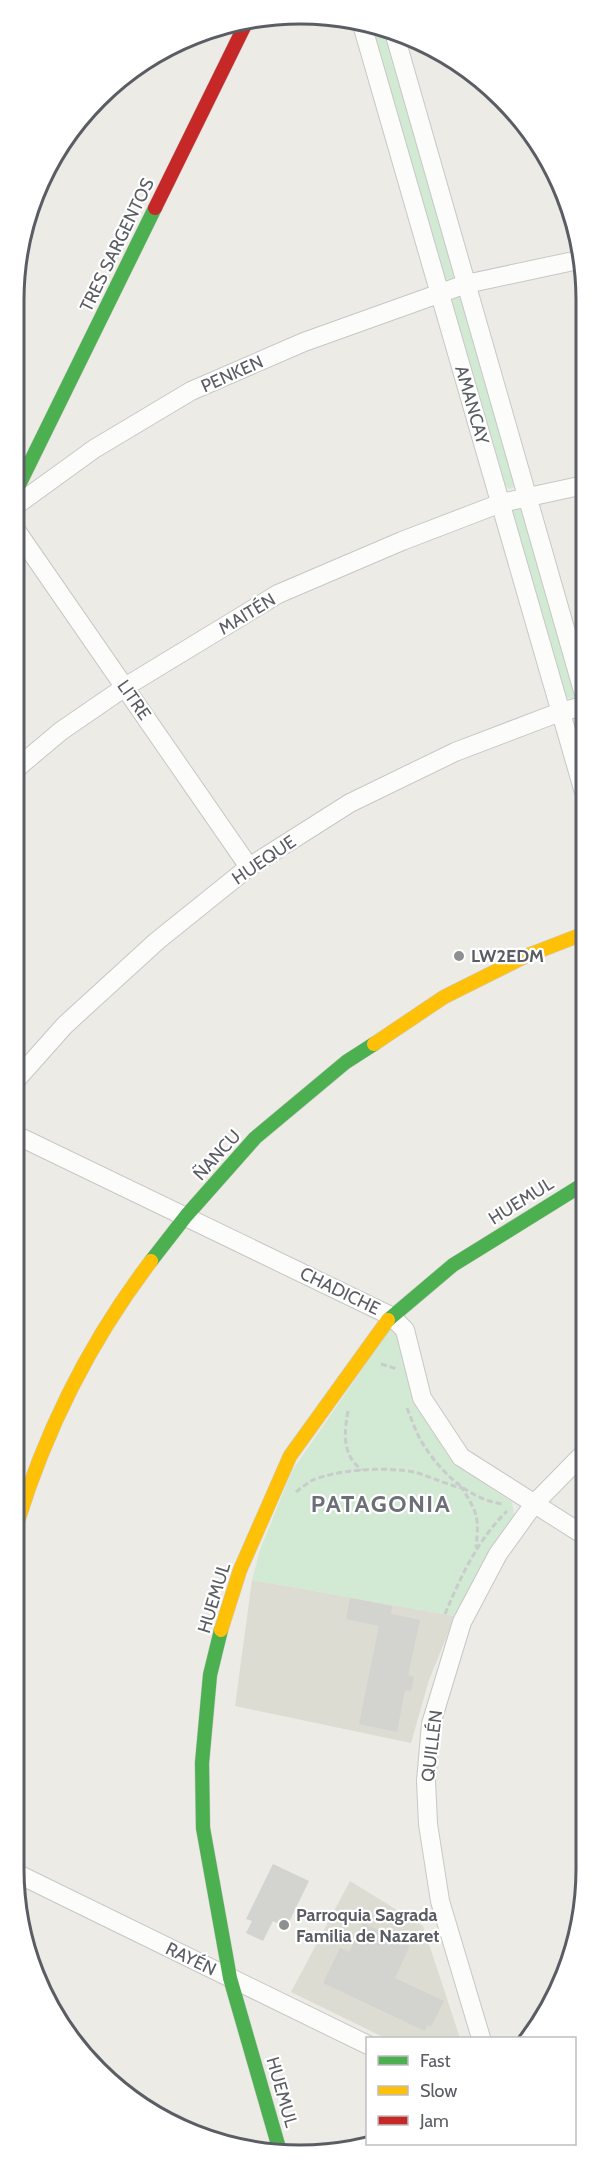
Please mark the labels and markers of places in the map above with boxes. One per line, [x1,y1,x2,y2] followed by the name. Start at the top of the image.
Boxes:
[471,945,544,967] place label: LW2EDM
[452,949,466,963] marker: LW2EDM
[296,1904,440,1947] place label: Parroquia Sagrada Familia de Nazaret
[277,1918,291,1932] marker: Parroquia Sagrada Familia de Nazaret

